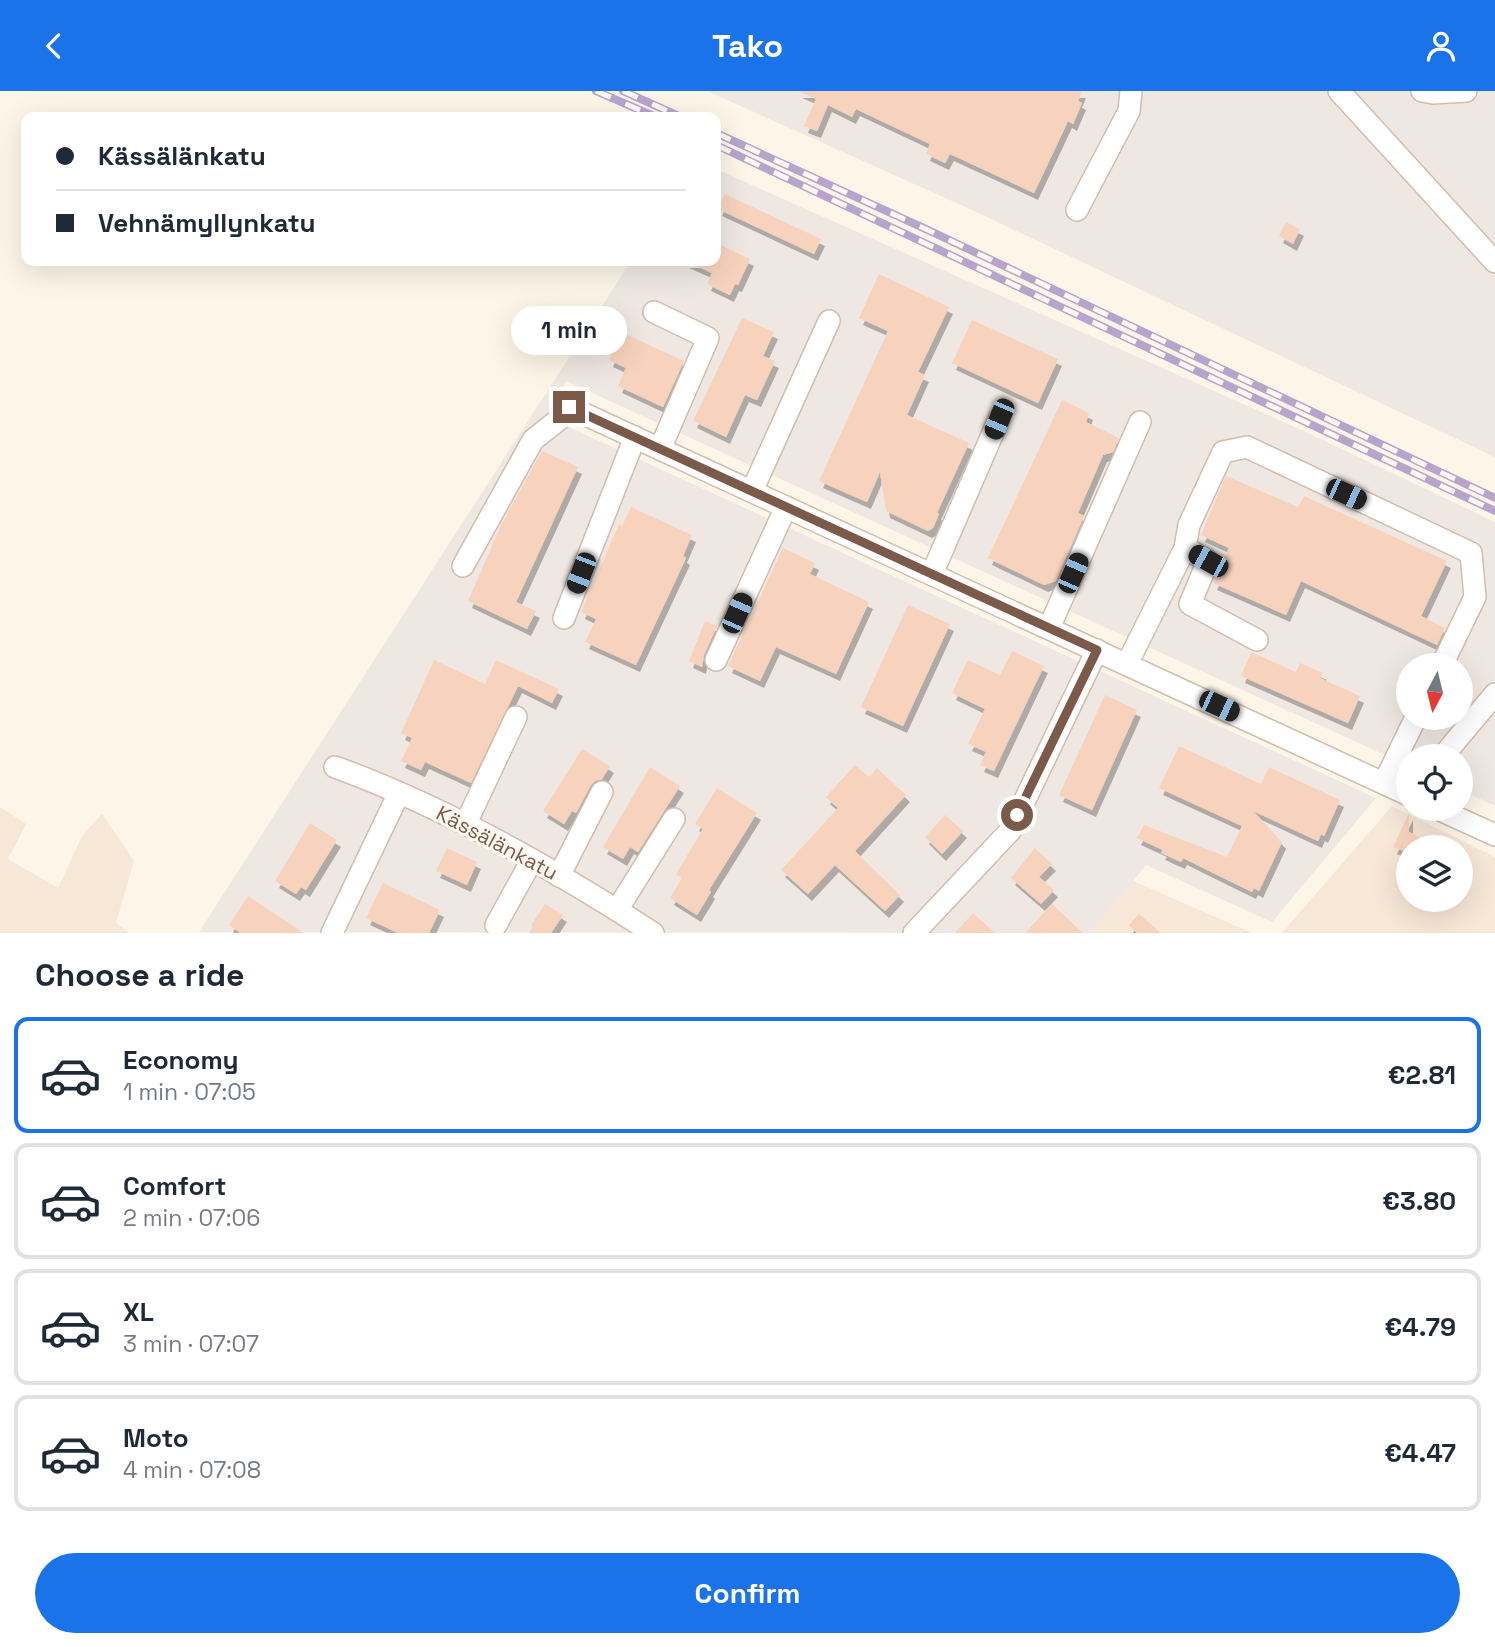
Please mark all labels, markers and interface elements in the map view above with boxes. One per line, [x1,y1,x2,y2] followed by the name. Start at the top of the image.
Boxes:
[712,26,783,66] text: Tako
[35,27,73,65] icon: back
[1422,27,1460,65] icon: person
[98,139,266,173] text: Kässälänkatu
[98,206,316,240] text: Vehnämyllynkatu
[511,306,627,355] callout: 1 min
[541,315,597,345] text: 1 min
[553,391,585,423] route end
[982,396,1017,442] car
[1323,476,1370,512] car
[1185,542,1232,580] car
[564,550,599,596] car
[1055,550,1092,596] car
[719,590,756,636] car
[1396,653,1474,730] north arrow
[1396,653,1473,912] map controls
[1196,688,1243,724] car
[1396,744,1473,821] button: locate
[432,799,563,886] street label: Kässälänkatu
[1001,799,1033,831] route start
[1396,835,1473,912] button: layers
[35,955,245,995] text: Choose a ride
[123,1043,239,1077] text: Economy
[39,1044,102,1107] icon: car
[1388,1058,1456,1092] text: €2.81
[123,1077,256,1107] text: 1 min · 07:05
[123,1169,226,1203] text: Comfort
[39,1170,102,1233] icon: car
[1382,1184,1456,1218] text: €3.80
[123,1203,260,1233] text: 2 min · 07:06
[123,1295,154,1329] text: XL
[39,1296,102,1359] icon: car
[1384,1310,1456,1344] text: €4.79
[123,1329,259,1359] text: 3 min · 07:07
[123,1421,189,1455] text: Moto
[39,1422,102,1485] icon: car
[1384,1436,1456,1470] text: €4.47
[123,1455,261,1485] text: 4 min · 07:08
[35,1553,1460,1633] button: Confirm

